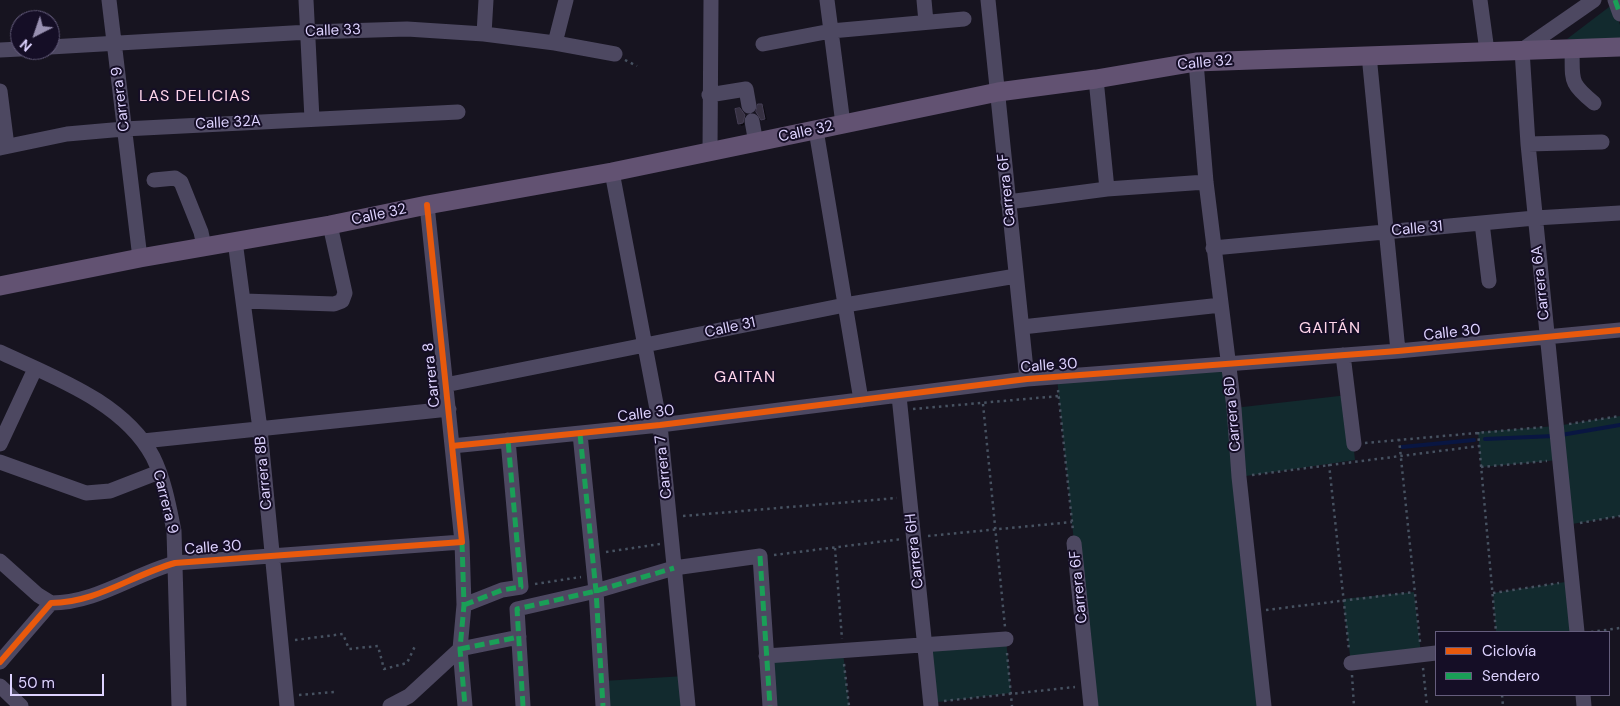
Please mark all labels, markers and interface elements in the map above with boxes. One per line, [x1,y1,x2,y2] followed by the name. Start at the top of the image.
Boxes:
[10,10,60,60] north arrow
[305,21,361,41] street label: Calle 33
[16,35,36,56] text: N
[1177,52,1233,74] street label: Calle 32
[108,65,134,133] street label: Carrera 9
[138,87,252,107] district label: LAS DELICIAS
[195,112,261,134] street label: Calle 32A
[777,117,835,147] street label: Calle 32
[994,153,1020,227] street label: Carrera 6F
[350,200,408,230] street label: Calle 32
[1391,218,1443,240] street label: Calle 31
[1528,245,1554,321] street label: Carrera 6A
[703,314,757,342] street label: Calle 31
[1298,319,1362,339] district label: GAITÁN
[1423,321,1481,345] street label: Calle 30
[420,342,444,408] street label: Carrera 8
[1020,355,1078,377] street label: Calle 30
[713,368,777,388] district label: GAITAN
[1221,376,1245,452] street label: Carrera 6D
[616,402,676,426] street label: Calle 30
[652,434,676,500] street label: Carrera 7
[252,435,276,511] street label: Carrera 8B
[148,468,182,536] street label: Carrera 9
[902,512,928,590] street label: Carrera 6H
[184,537,242,559] street label: Calle 30
[1066,550,1092,624] street label: Carrera 6F
[1435,631,1610,696] legend
[1482,641,1536,661] text: Ciclovía
[12,664,106,696] scale bar
[1482,666,1540,686] text: Sendero
[18,673,55,693] text: 50 m

